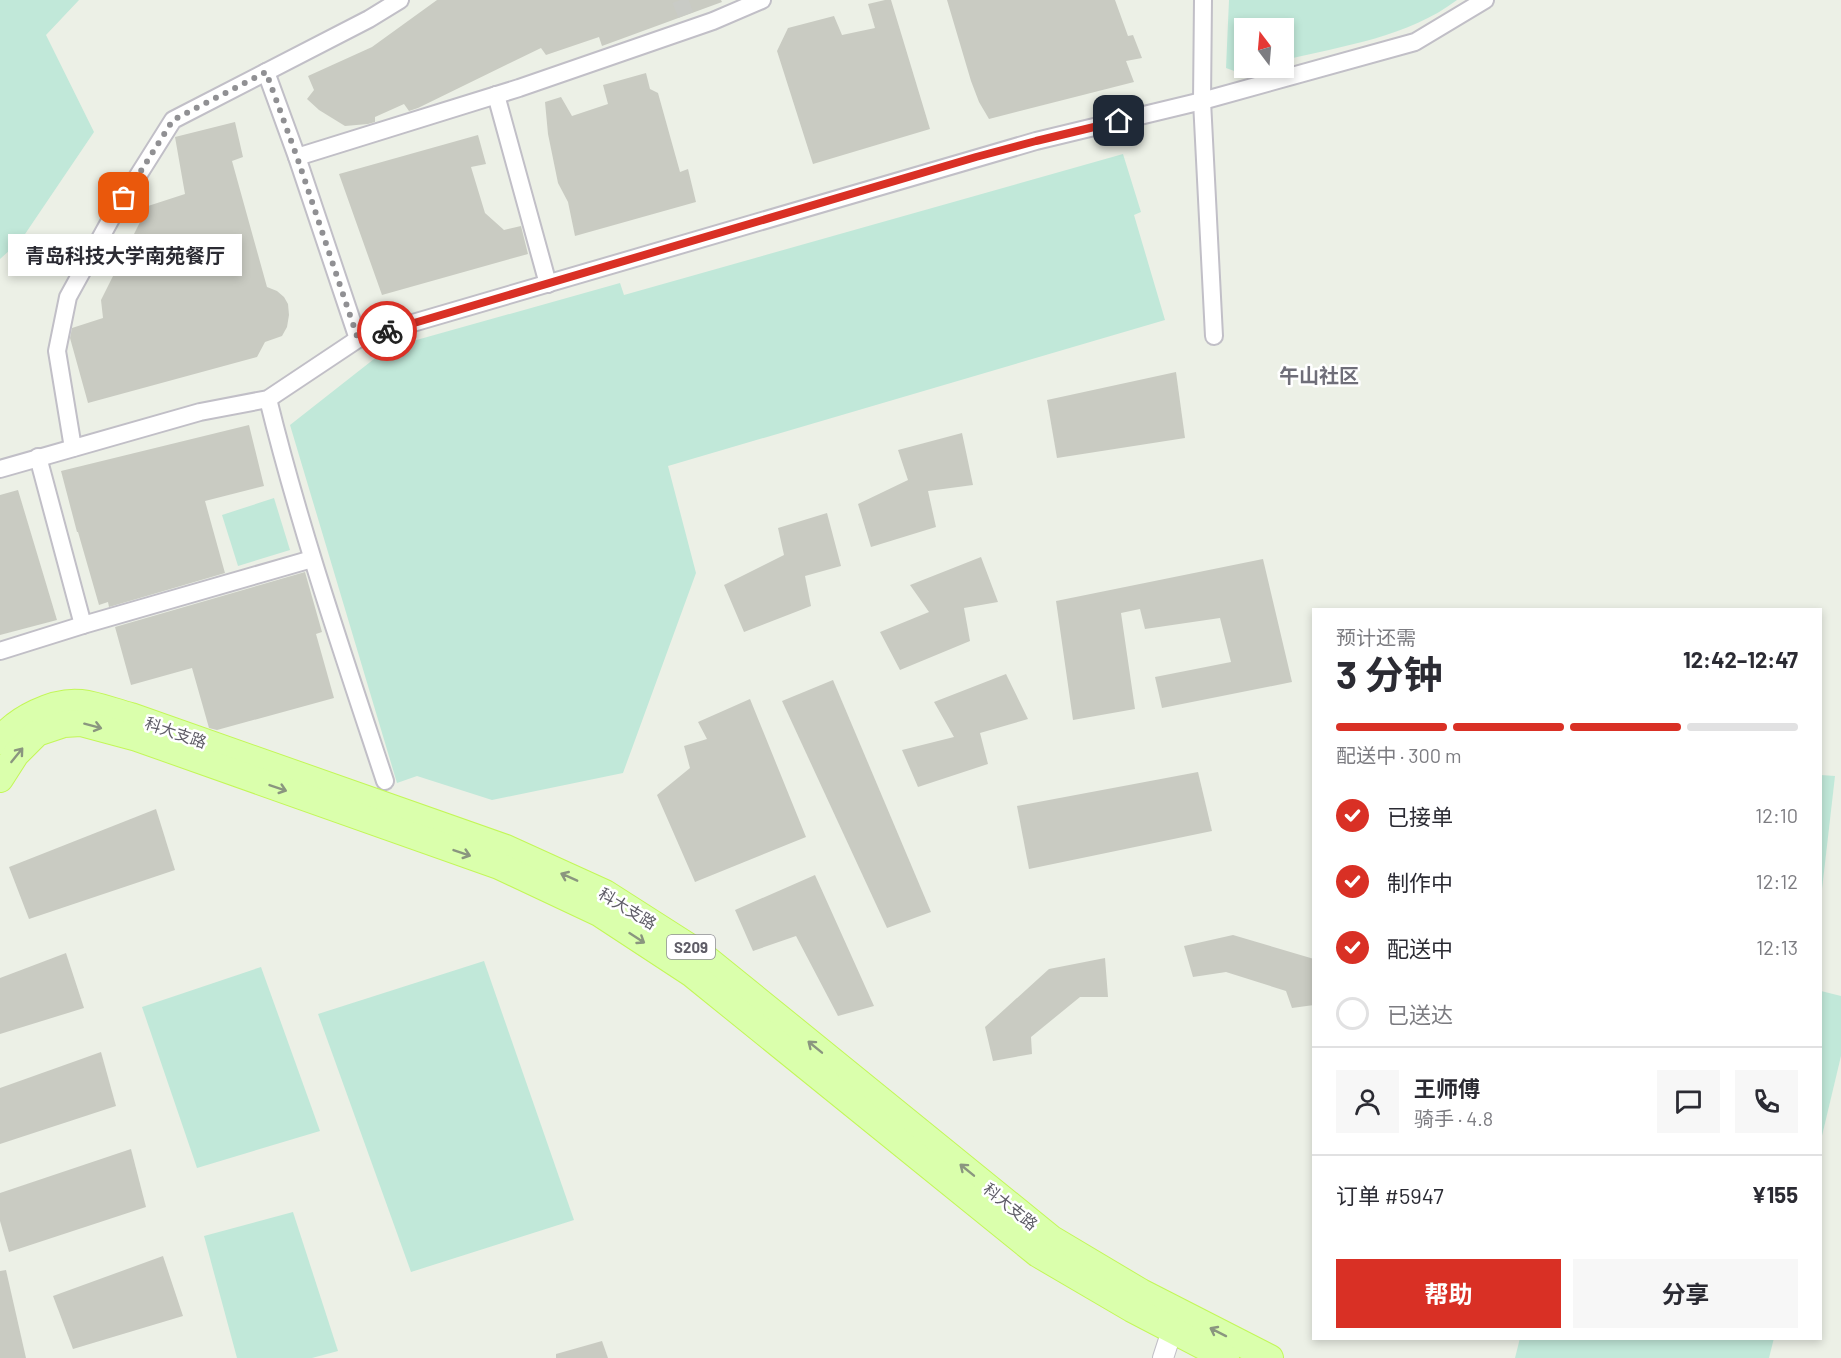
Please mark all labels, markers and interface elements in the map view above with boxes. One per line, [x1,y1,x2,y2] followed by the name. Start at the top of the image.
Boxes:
[1234,18,1294,78] north arrow
[1234,18,1294,78] map controls
[1093,95,1144,146] pin
[1102,104,1135,137] icon: home
[98,172,149,223] pin
[107,181,140,214] icon: bag
[7,234,241,276] callout: 青岛科技大学南苑餐厅
[25,243,225,267] text: 青岛科技大学南苑餐厅
[357,301,417,361] courier
[371,315,404,348] icon: bike
[1279,363,1359,387] district label: 午山社区
[1336,625,1416,649] text: 预计还需
[1683,646,1798,672] text: 12:42–12:47
[1336,650,1443,697] text: 3 分钟
[143,713,209,751] street label: 科大支路
[83,721,102,733] one-way arrow
[1336,743,1462,767] text: 配送中 · 300 m
[10,747,23,763] one-way arrow
[268,783,287,794] one-way arrow
[1336,799,1369,832] icon: check
[1387,803,1453,829] text: 已接单
[1755,803,1798,827] text: 12:10
[452,848,471,859] one-way arrow
[1336,865,1369,898] icon: check
[1387,869,1453,895] text: 制作中
[1756,869,1798,893] text: 12:12
[561,870,579,882] one-way arrow
[596,883,660,933] street label: 科大支路
[1336,931,1369,964] icon: check
[628,932,645,944] one-way arrow
[667,935,715,959] road number: S209
[1387,935,1453,961] text: 配送中
[1756,935,1798,959] text: 12:13
[1387,1001,1453,1027] text: 已送达
[807,1040,823,1053] one-way arrow
[1336,1070,1399,1133] button: person
[1657,1070,1720,1133] button: chat
[1735,1070,1798,1133] button: phone
[1414,1075,1480,1101] text: 王师傅
[1414,1106,1493,1130] text: 骑手 · 4.8
[959,1163,975,1176] one-way arrow
[980,1178,1042,1234] street label: 科大支路
[1751,1181,1798,1207] text: ¥155
[1336,1182,1444,1208] text: 订单 #5947
[1336,1259,1561,1328] button: 帮助
[1573,1259,1798,1328] button: 分享
[1209,1326,1227,1337] one-way arrow

